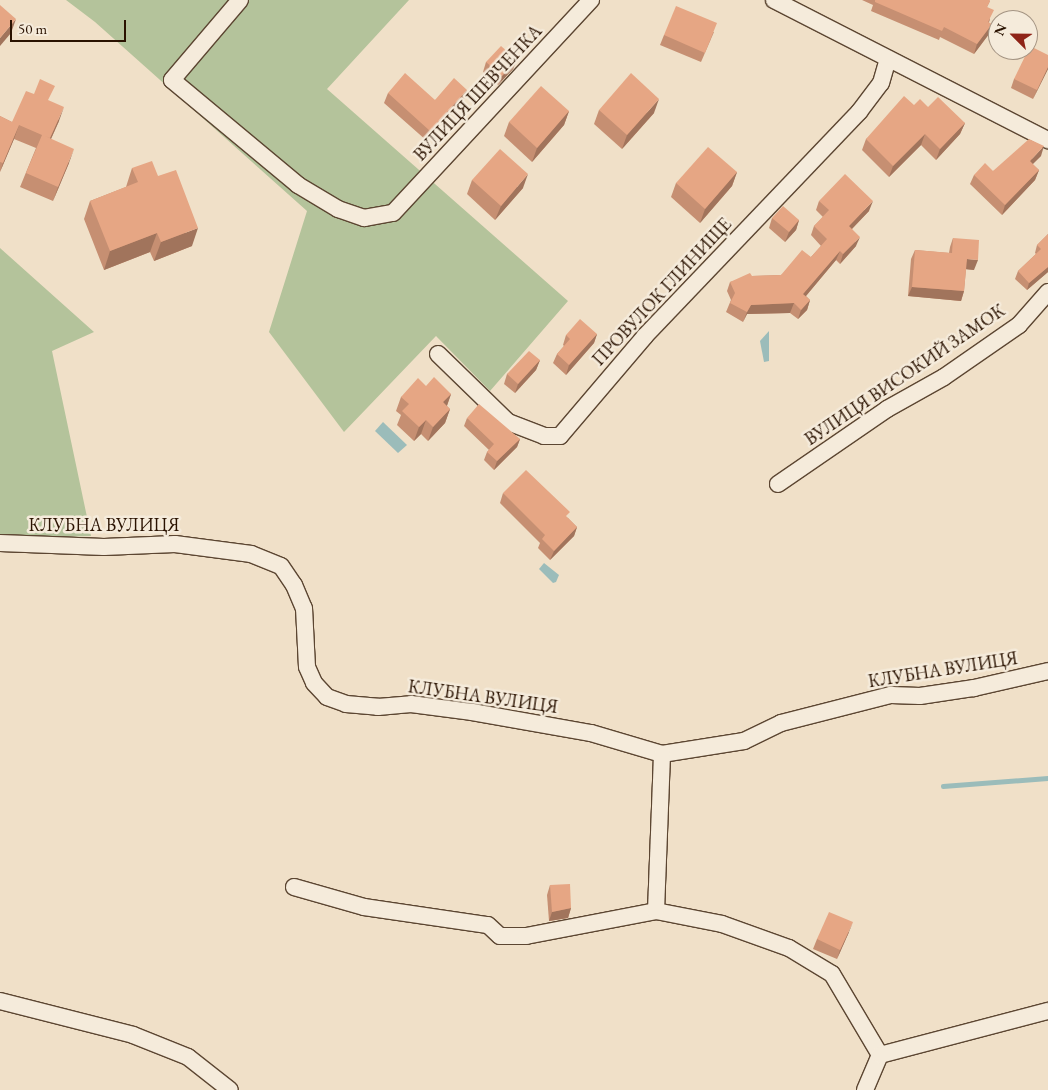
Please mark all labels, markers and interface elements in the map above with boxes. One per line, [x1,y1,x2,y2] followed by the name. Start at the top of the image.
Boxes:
[12,10,129,42] scale bar
[988,10,1038,60] north arrow
[18,19,47,38] text: 50 m
[409,21,547,165] street label: ВУЛИЦЯ ШЕВЧЕНКА
[990,21,1011,38] text: N
[588,214,736,370] street label: ПРОВУЛОК ГЛИНИЩЕ
[801,300,1009,450] street label: ВУЛИЦЯ ВИСОКИЙ ЗАМОК
[28,514,180,536] street label: КЛУБНА ВУЛИЦЯ
[867,648,1019,692] street label: КЛУБНА ВУЛИЦЯ
[407,676,559,718] street label: КЛУБНА ВУЛИЦЯ

